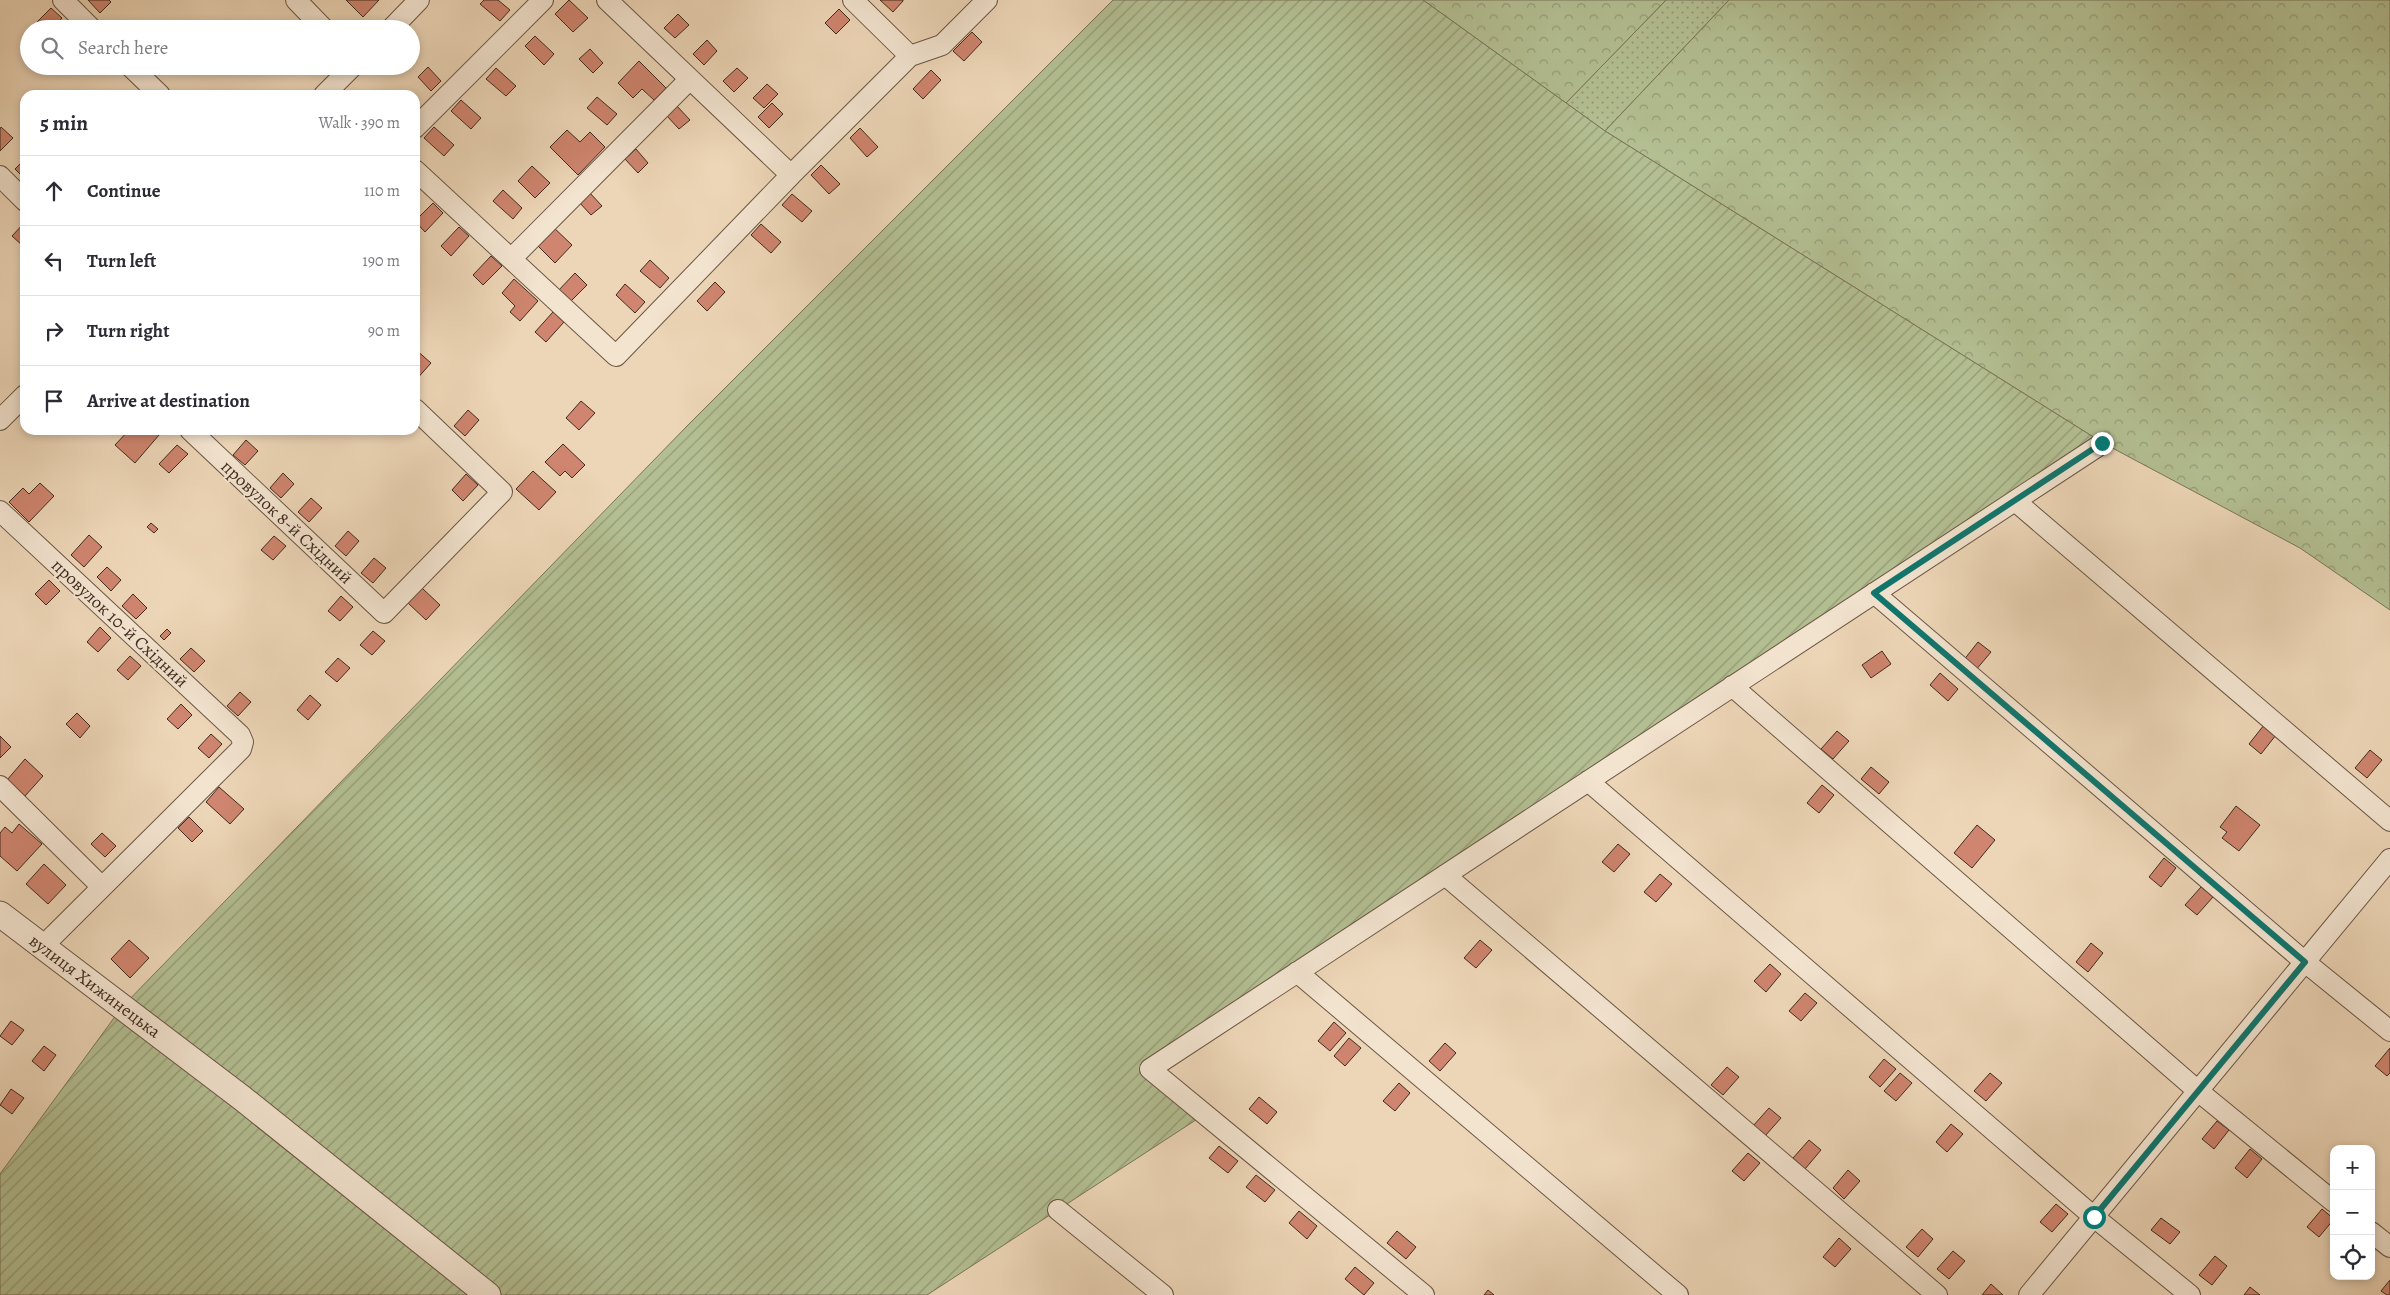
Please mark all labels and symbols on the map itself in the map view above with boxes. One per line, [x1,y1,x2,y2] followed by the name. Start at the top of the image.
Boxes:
[2091,432,2114,455] route end
[216,455,358,589] street label: провулок 8-й Східний
[46,553,194,693] street label: провулок 10-й Східний
[24,929,166,1044] street label: вулиця Хижинецька
[2083,1206,2106,1229] route start

